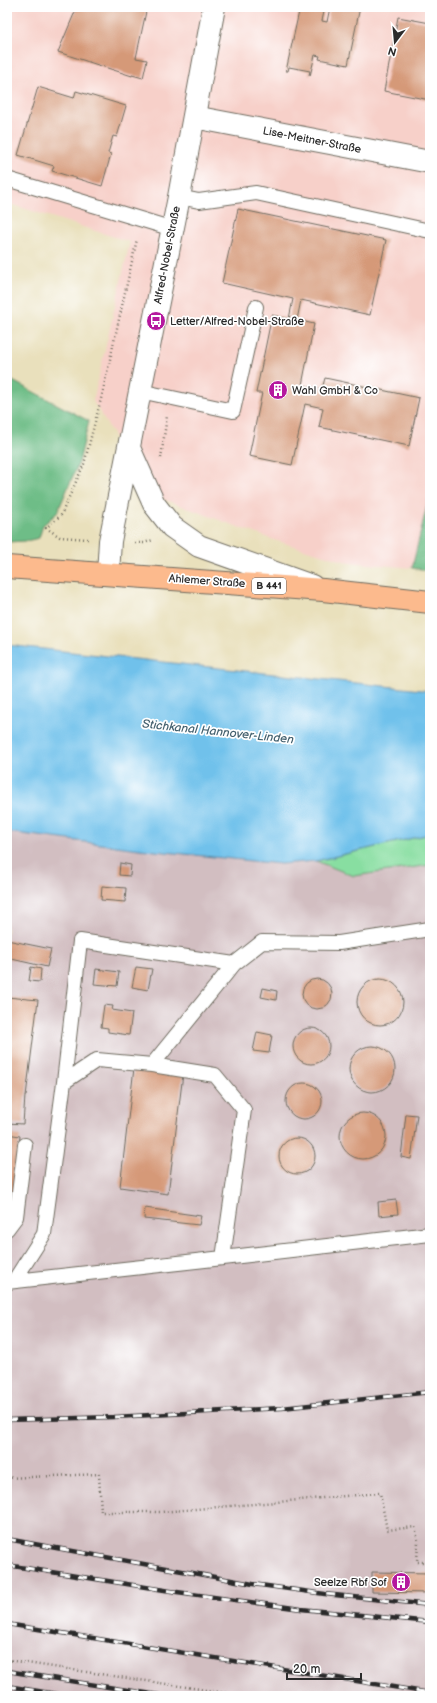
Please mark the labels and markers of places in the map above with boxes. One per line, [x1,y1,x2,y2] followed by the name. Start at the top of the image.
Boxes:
[145,310,167,332] bus stop icon: Letter/Alfred-Nobel-Straße
[170,315,304,328] place label: Letter/Alfred-Nobel-Straße
[267,379,289,401] building icon: Wahl GmbH & Co
[292,384,378,397] place label: Wahl GmbH & Co
[390,1571,412,1593] building icon: Seelze Rbf Sof
[314,1576,388,1589] place label: Seelze Rbf Sof

